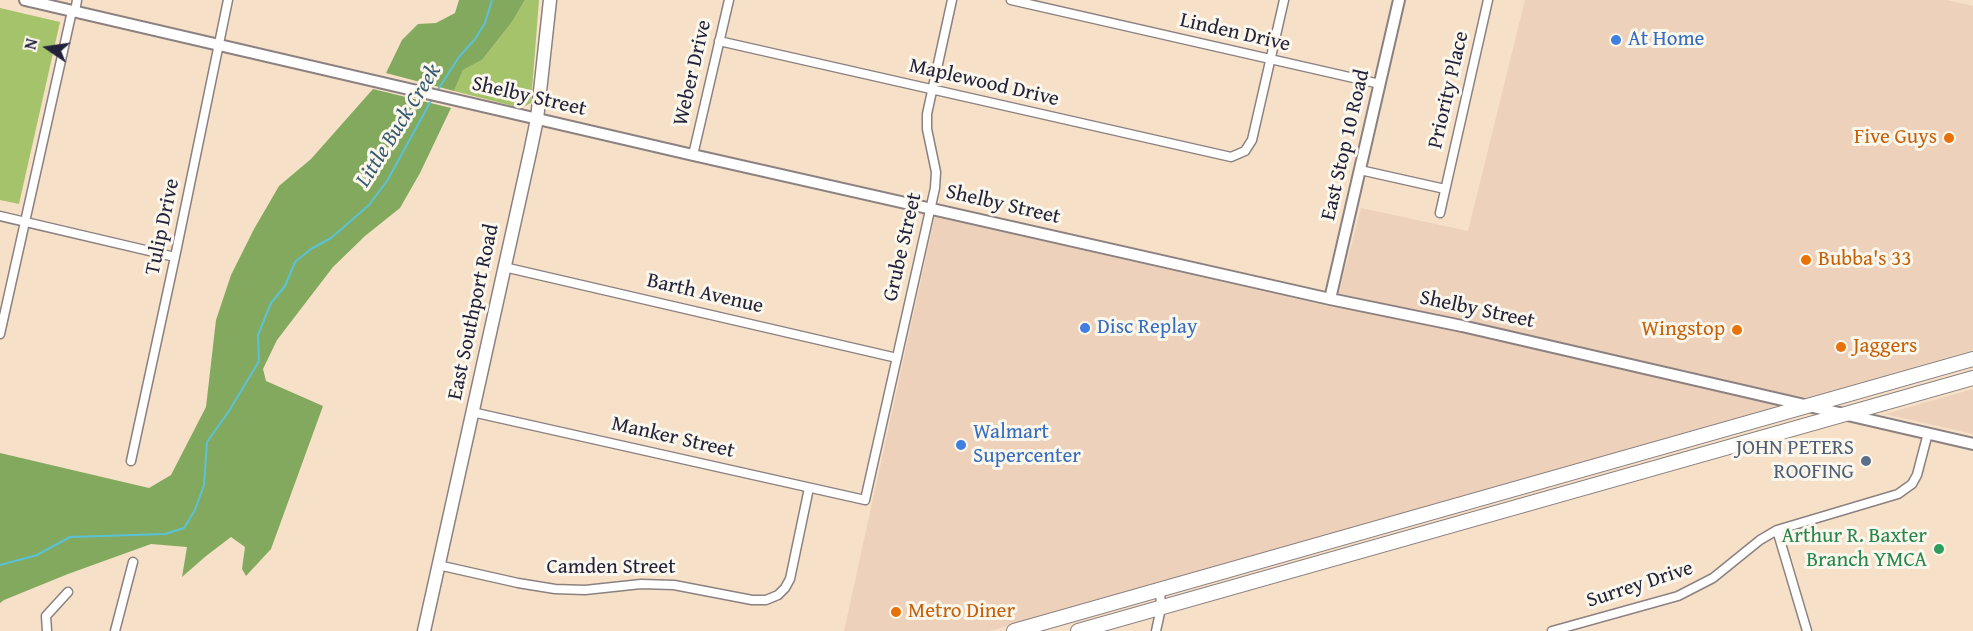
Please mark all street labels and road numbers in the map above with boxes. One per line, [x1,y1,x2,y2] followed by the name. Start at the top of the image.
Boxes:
[1177,8,1293,58] street label: Linden Drive
[669,18,717,128] street label: Weber Drive
[1423,29,1475,151] street label: Priority Place
[907,53,1061,113] street label: Maplewood Drive
[1316,67,1376,223] street label: East Stop 10 Road
[469,72,589,122] street label: Shelby Street
[140,176,186,278] street label: Tulip Drive
[943,180,1063,230] street label: Shelby Street
[878,190,928,304] street label: Grube Street
[443,222,505,402] street label: East Southport Road
[644,268,766,320] street label: Barth Avenue
[1417,286,1537,334] street label: Shelby Street
[609,412,737,464] street label: Manker Street
[546,555,676,581] street label: Camden Street
[1583,556,1697,614] street label: Surrey Drive

